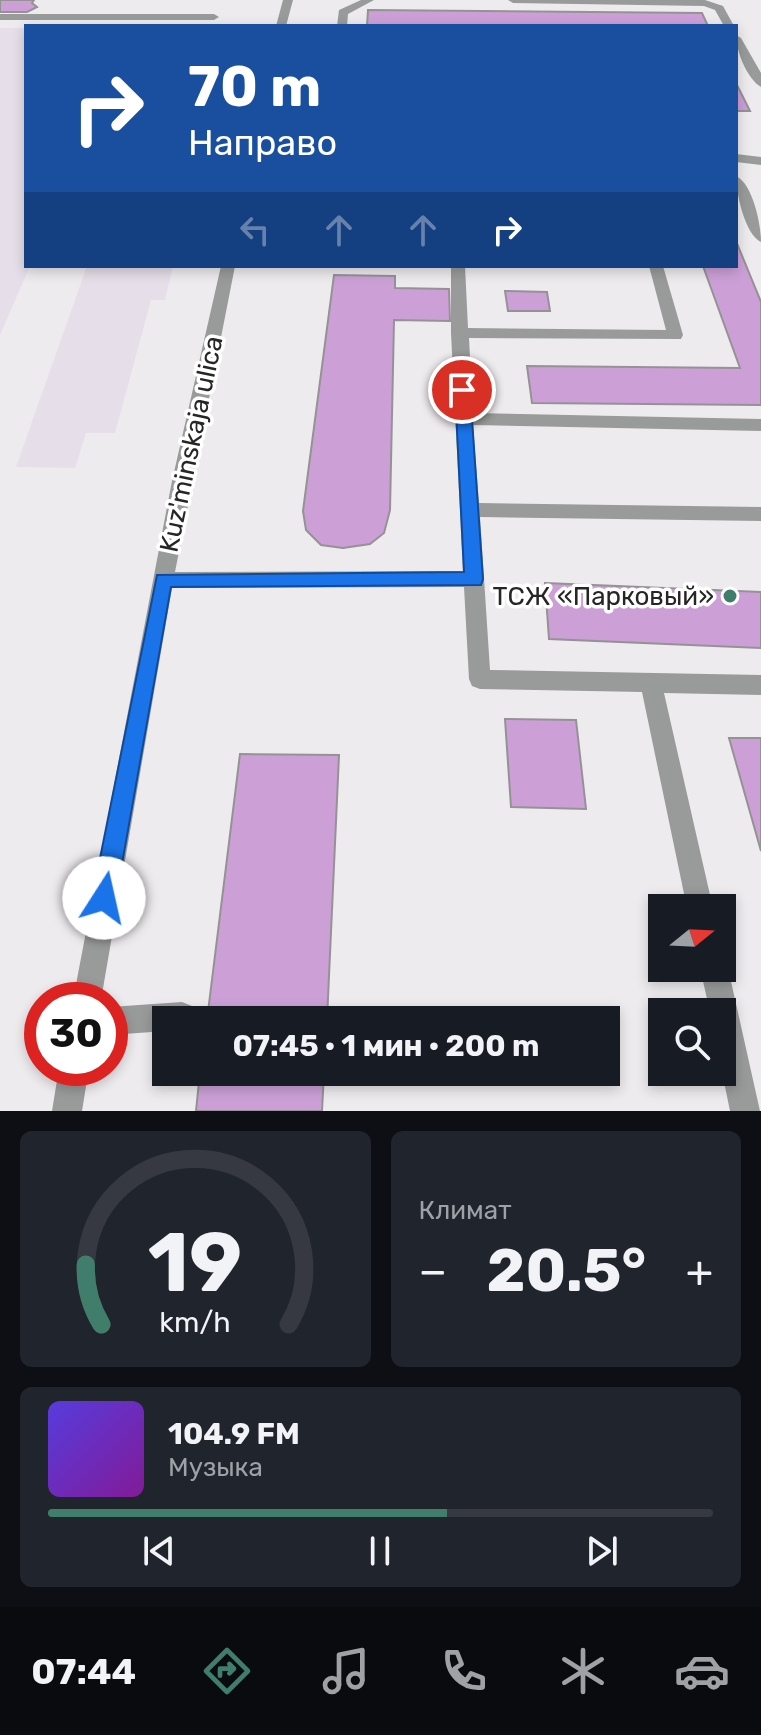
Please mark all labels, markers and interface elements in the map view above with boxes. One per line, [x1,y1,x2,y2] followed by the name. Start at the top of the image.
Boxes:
[188,54,321,120] text: 70 m
[56,56,160,160] icon: right
[188,121,337,164] text: Направо
[233,208,277,252] icon: left
[317,208,361,252] icon: ahead
[401,208,445,252] icon: ahead
[485,208,529,252] icon: right
[153,333,230,555] street label: Kuz'minskaja ulica
[428,356,496,424] pin
[440,368,484,412] icon: arrive
[492,581,714,612] place label: ТСЖ «Парковый»
[721,587,739,605] marker: ТСЖ «Парковый»
[62,856,146,940] position arrow
[648,894,736,982] north arrow
[648,894,736,1086] map controls
[24,982,128,1086] speed limit sign: 30
[648,998,736,1086] button: search
[232,1028,540,1064] text: 07:45 · 1 мин · 200 m
[419,1195,511,1226] text: Климат
[148,1213,243,1312] text: 19
[486,1235,646,1306] text: 20.5°
[419,1245,447,1297] text: −
[686,1245,713,1297] text: +
[160,1305,231,1339] text: km/h
[168,1416,300,1452] text: 104.9 FM
[168,1452,263,1483] text: Музыка
[137,1529,181,1573] icon: previous
[358,1529,402,1573] icon: pause
[580,1529,624,1573] icon: next
[199,1643,255,1699] icon: directions
[318,1643,374,1699] icon: music
[436,1643,492,1699] icon: phone
[555,1643,611,1699] icon: climate
[674,1643,730,1699] icon: car
[31,1650,136,1693] text: 07:44

